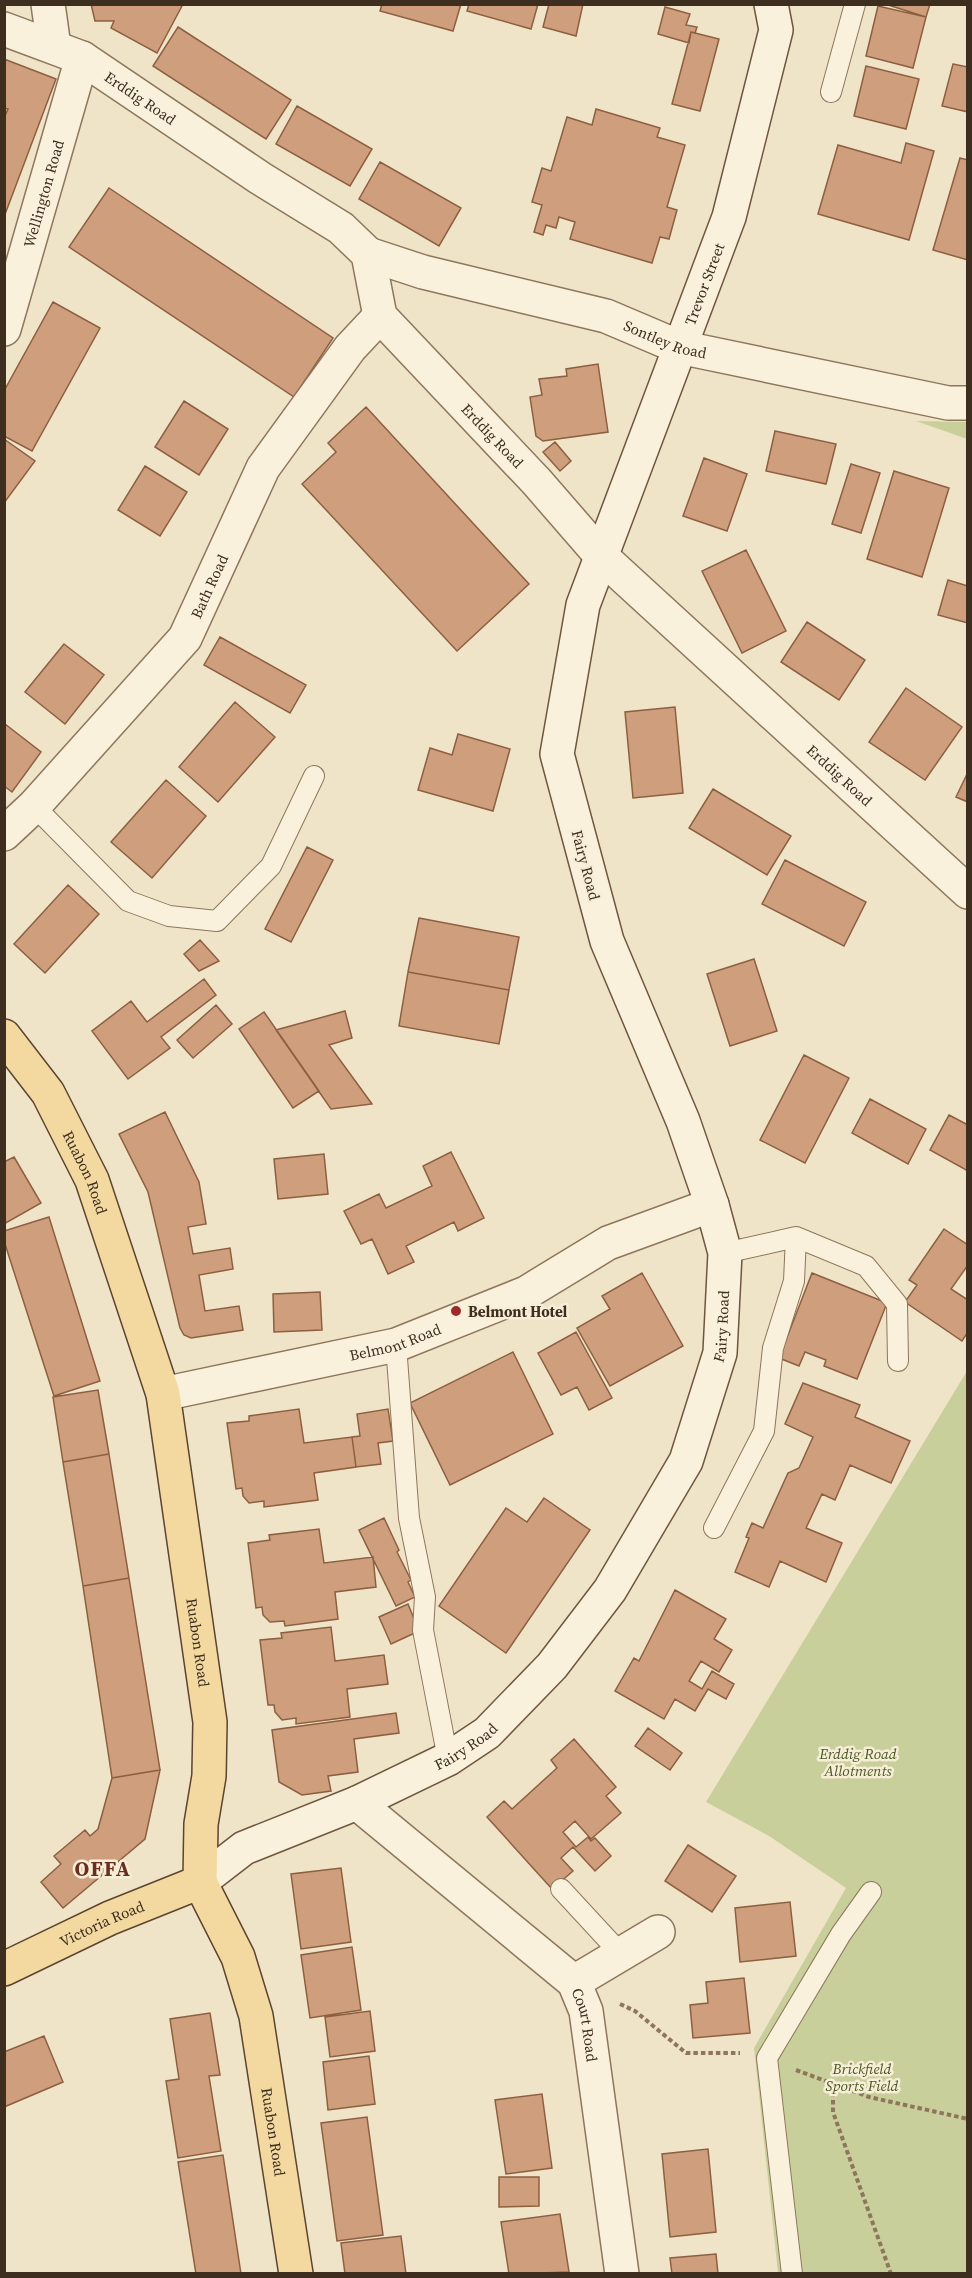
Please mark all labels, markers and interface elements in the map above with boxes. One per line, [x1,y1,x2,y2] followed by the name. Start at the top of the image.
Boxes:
[101,66,181,129] street label: Erddig Road
[18,137,69,250] street label: Wellington Road
[679,240,729,328] street label: Trevor Street
[621,314,709,363] street label: Sontley Road
[457,398,529,473] street label: Erddig Road
[185,550,233,622] street label: Bath Road
[803,739,878,811] street label: Erddig Road
[567,828,606,903] street label: Fairy Road
[58,1127,113,1217] street label: Ruabon Road
[707,1289,734,1365] street label: Fairy Road
[468,1301,567,1322] place label: Belmont Hotel
[449,1304,463,1318] marker: Belmont Hotel
[347,1318,444,1365] street label: Belmont Road
[182,1597,215,1689] street label: Ruabon Road
[431,1718,502,1775] street label: Fairy Road
[818,1743,897,1781] park label: Erddig Road Allotments
[75,1854,131,1883] district label: OFFA
[56,1895,147,1951] street label: Victoria Road
[567,1984,603,2063] street label: Court Road
[826,2058,899,2096] park label: Brickfield Sports Field
[257,2086,291,2178] street label: Ruabon Road

